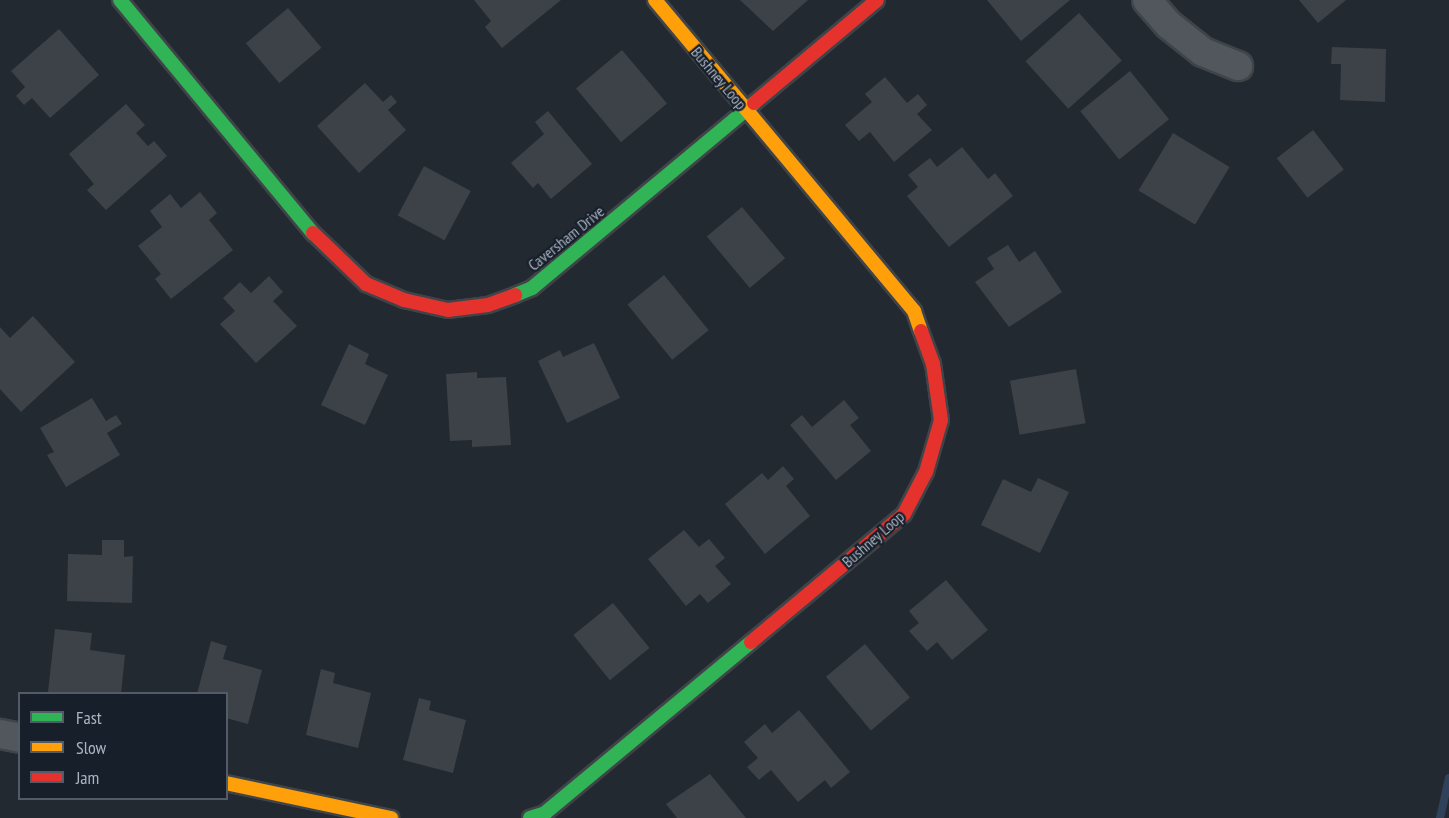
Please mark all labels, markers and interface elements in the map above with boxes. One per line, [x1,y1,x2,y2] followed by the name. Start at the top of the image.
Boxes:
[687,43,751,113] street label: Bushney Loop
[524,201,608,275] street label: Caversham Drive
[838,507,908,571] street label: Bushney Loop
[18,692,228,800] legend
[76,706,102,729] text: Fast
[76,736,106,759] text: Slow
[76,766,99,789] text: Jam

